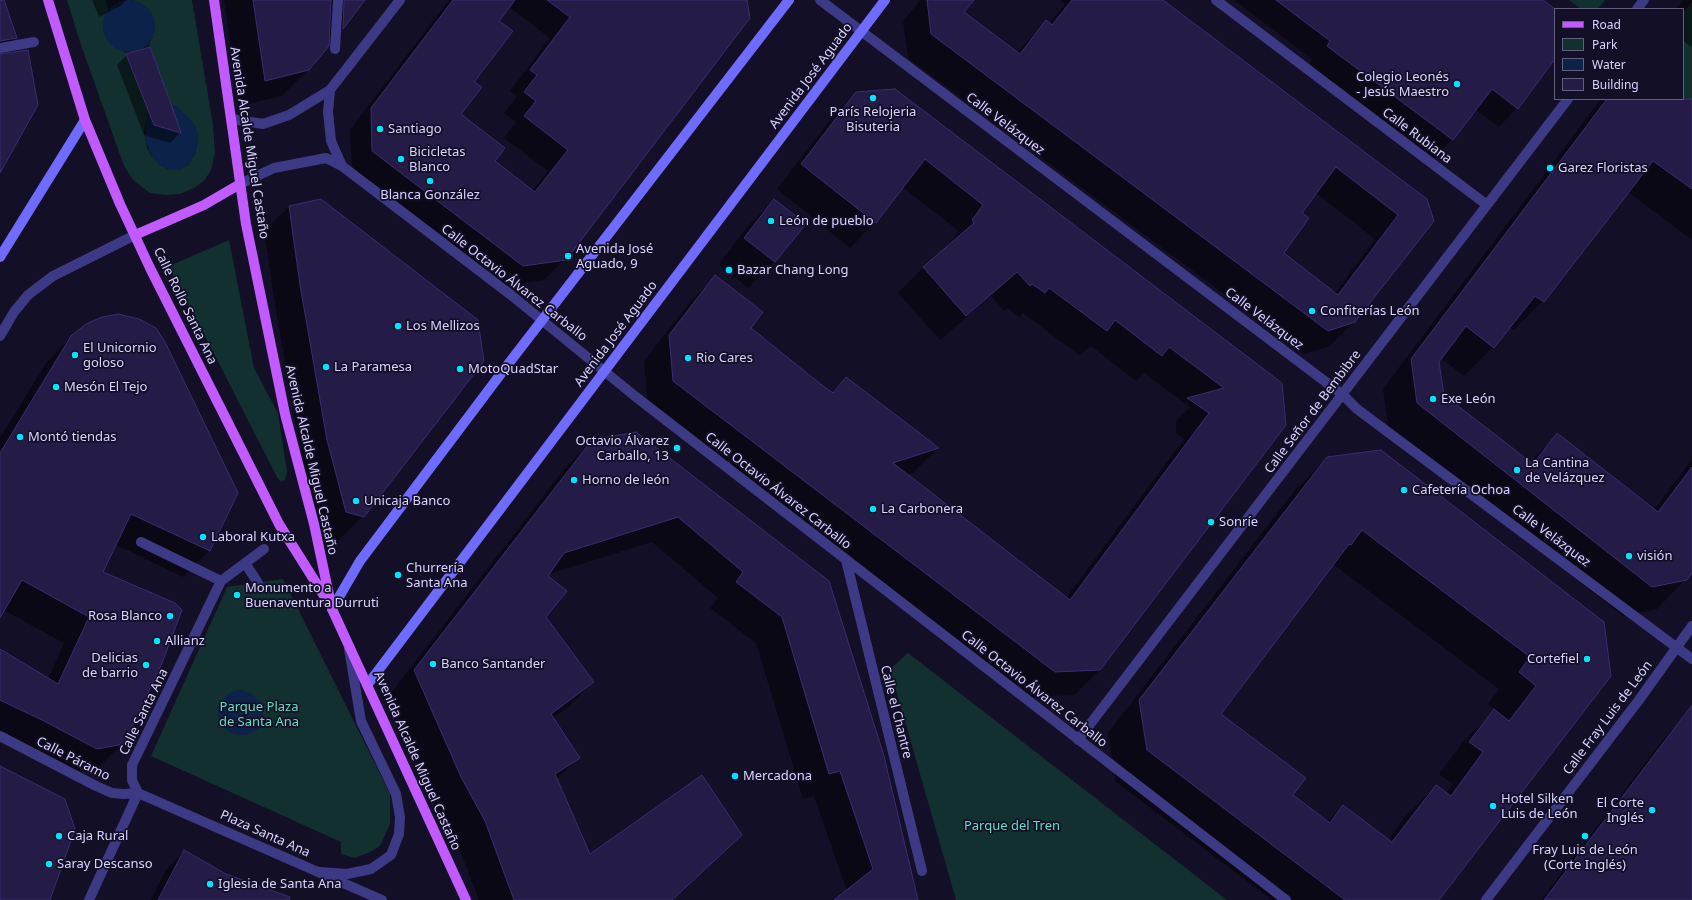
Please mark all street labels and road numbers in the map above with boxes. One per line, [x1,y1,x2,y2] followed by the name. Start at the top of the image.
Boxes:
[766,20,856,132] street label: Avenida José Aguado
[226,46,272,240] street label: Avenida Alcalde Miguel Castaño
[963,90,1047,158] street label: Calle Velázquez
[1379,105,1455,167] street label: Calle Rubiana
[438,221,590,345] street label: Calle Octavio Álvarez Carballo
[150,245,220,367] street label: Calle Rollo Santa Ana
[571,278,661,390] street label: Avenida José Aguado
[1222,285,1306,353] street label: Calle Velázquez
[1261,347,1365,477] street label: Calle Señor de Bembibre
[282,364,340,556] street label: Avenida Alcalde Miguel Castaño
[702,429,854,553] street label: Calle Octavio Álvarez Carballo
[1509,502,1593,570] street label: Calle Velázquez
[958,627,1110,751] street label: Calle Octavio Álvarez Carballo
[1560,658,1656,778] street label: Calle Fray Luis de León
[877,664,915,760] street label: Calle el Chantre
[116,666,172,758] street label: Calle Santa Ana
[370,669,464,853] street label: Avenida Alcalde Miguel Castaño
[34,734,112,784] street label: Calle Páramo
[218,807,312,861] street label: Plaza Santa Ana

